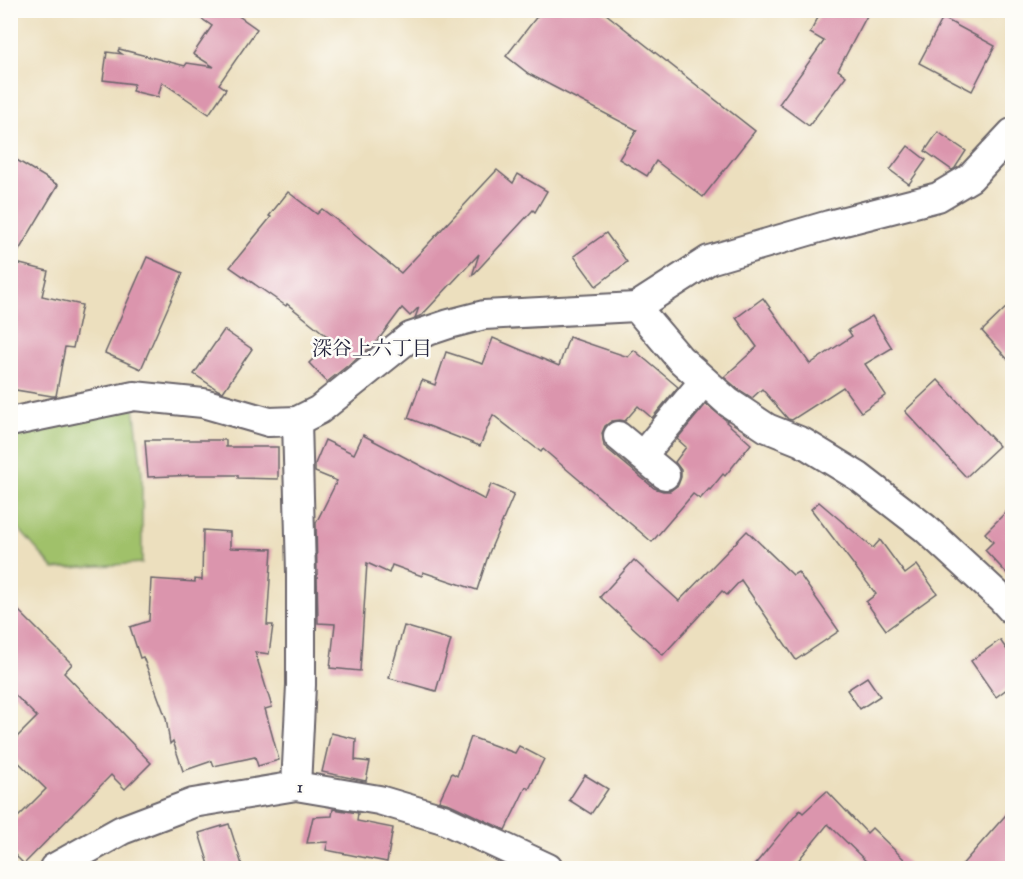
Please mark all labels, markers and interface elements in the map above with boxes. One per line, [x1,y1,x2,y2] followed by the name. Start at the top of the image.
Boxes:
[312,337,432,362] district label: 深谷上六丁目
[296,776,304,800] street label: 1

